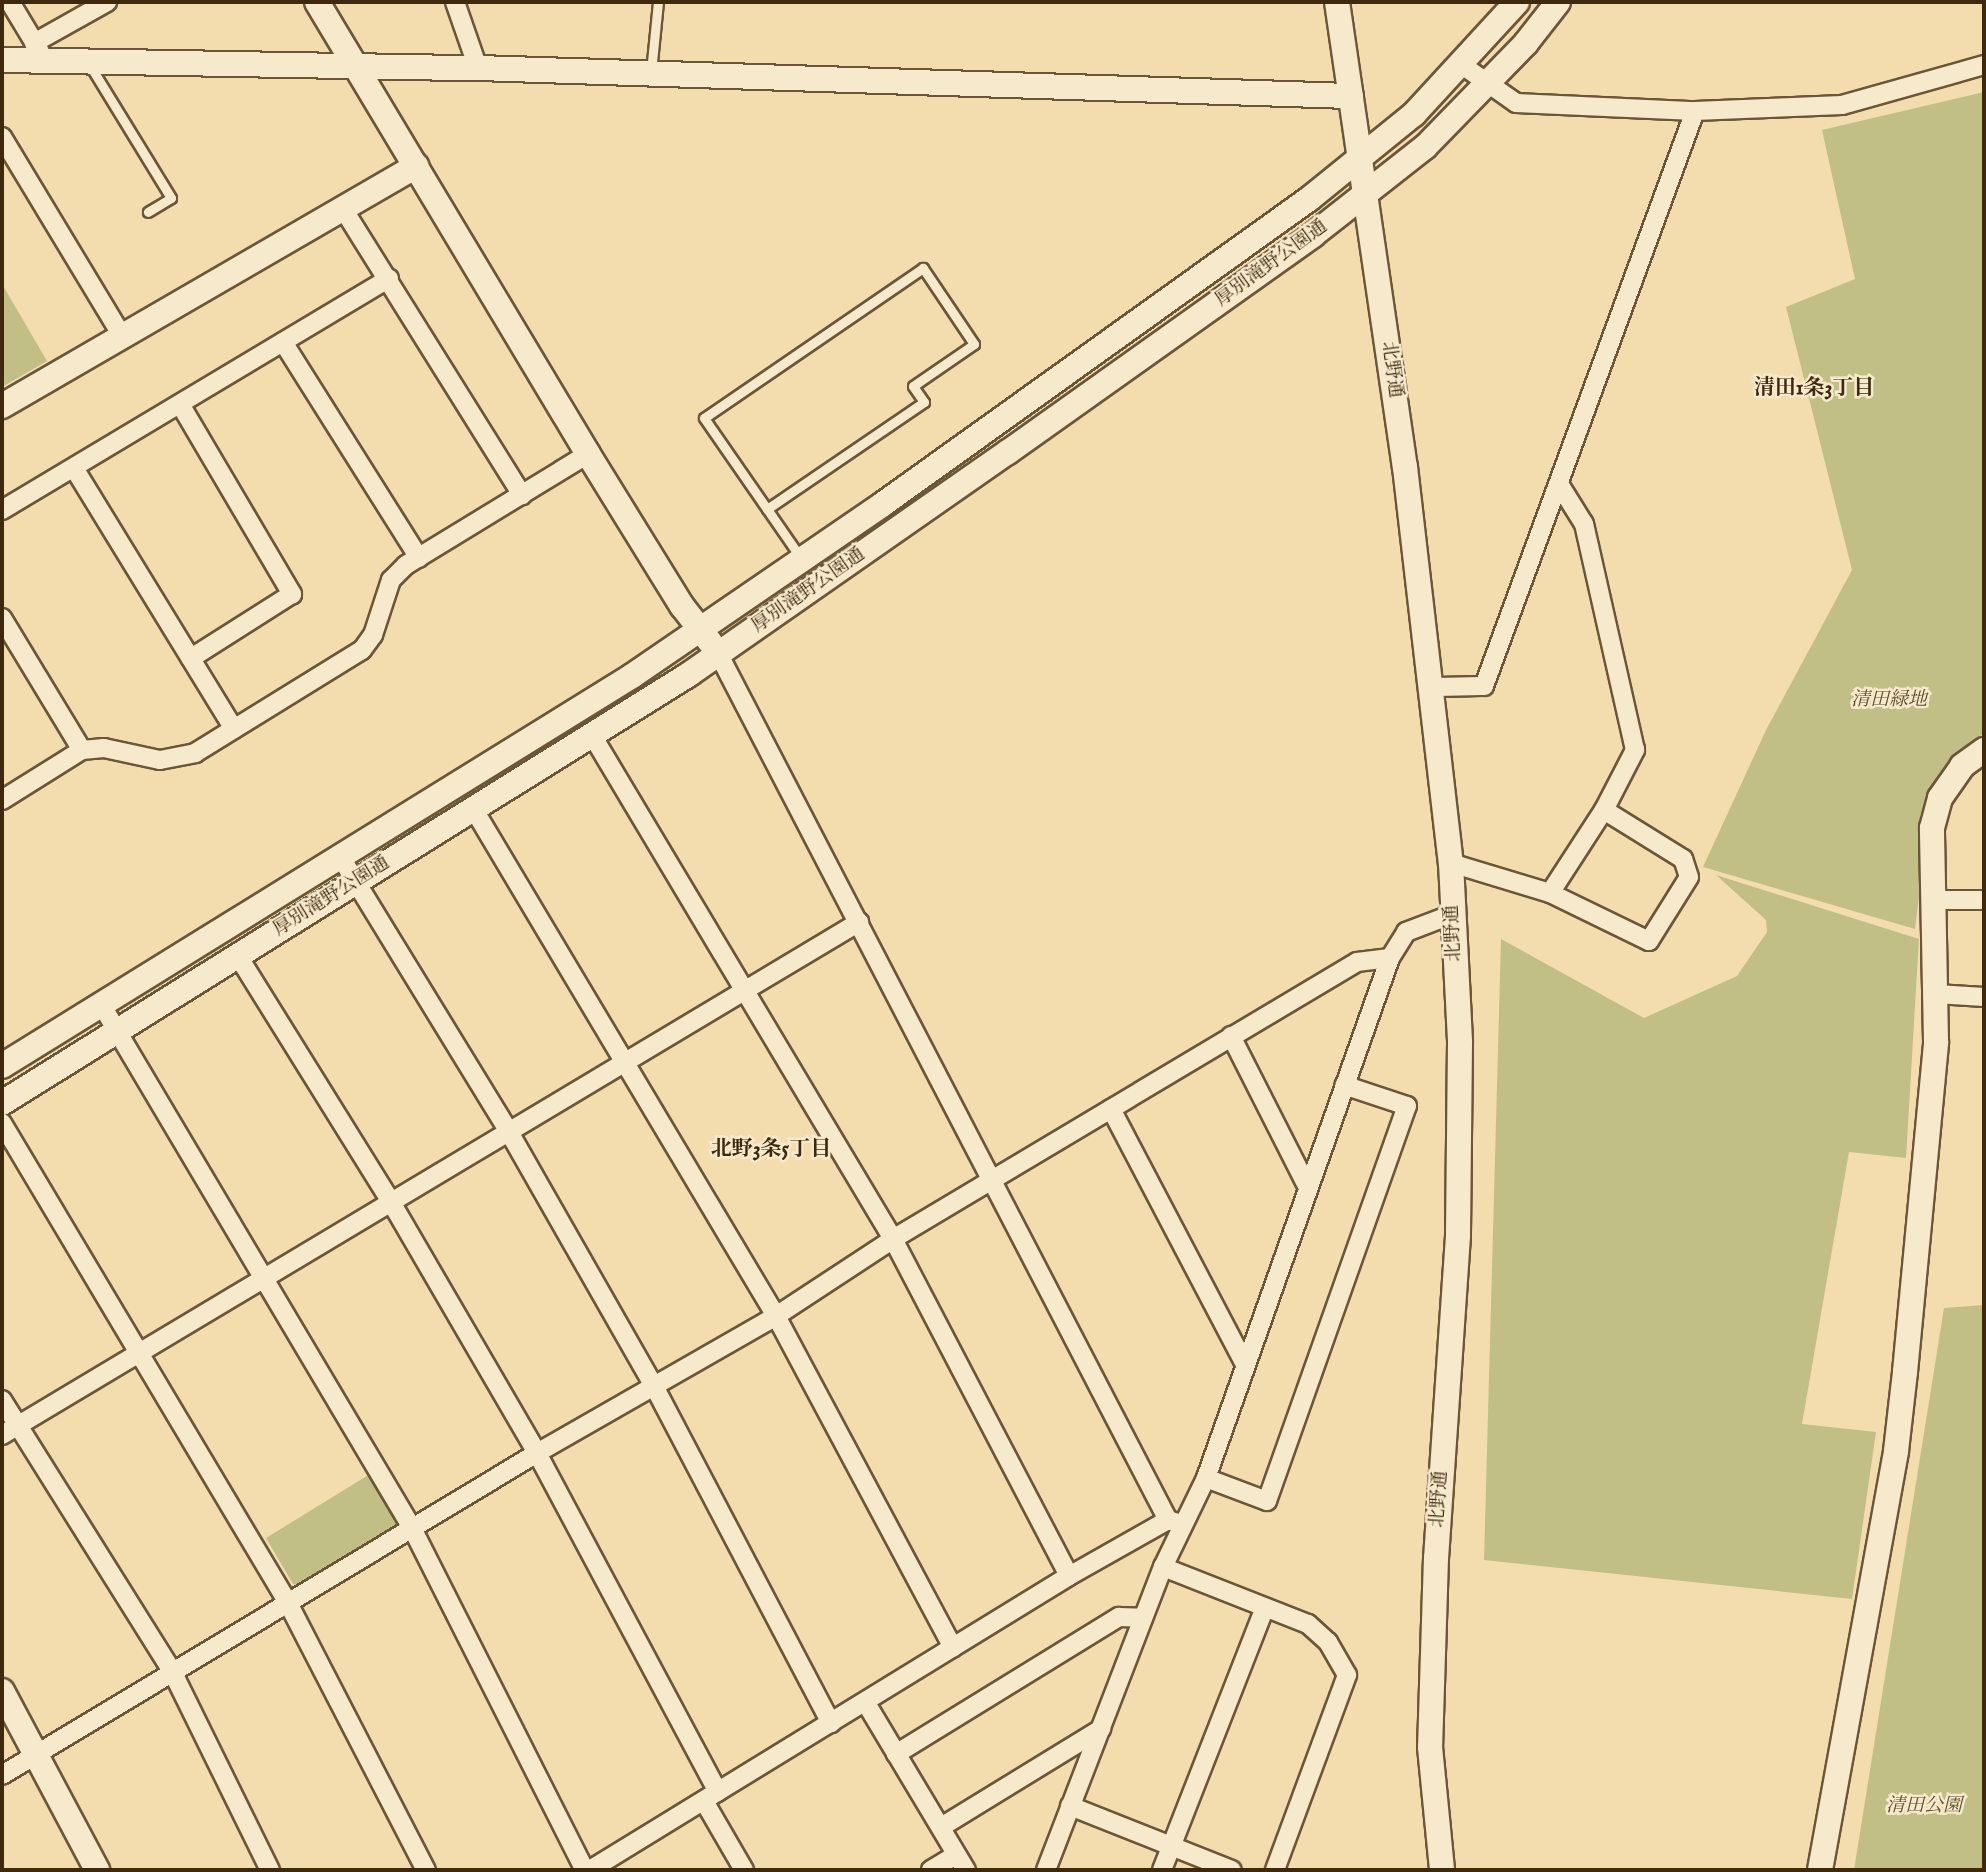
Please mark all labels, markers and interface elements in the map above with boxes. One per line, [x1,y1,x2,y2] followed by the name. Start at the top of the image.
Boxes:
[1211,216,1333,312] street label: 厚別滝野公園通
[1376,340,1406,400] street label: 北野通
[1754,376,1874,402] district label: 清田1条3丁目
[748,544,870,638] street label: 厚別滝野公園通
[1851,690,1927,712] park label: 清田緑地
[270,852,394,942] street label: 厚別滝野公園通
[1441,904,1467,962] street label: 北野通
[711,1137,831,1163] district label: 北野3条5丁目
[1427,1470,1453,1528] street label: 北野通
[1886,1796,1962,1818] park label: 清田公園

